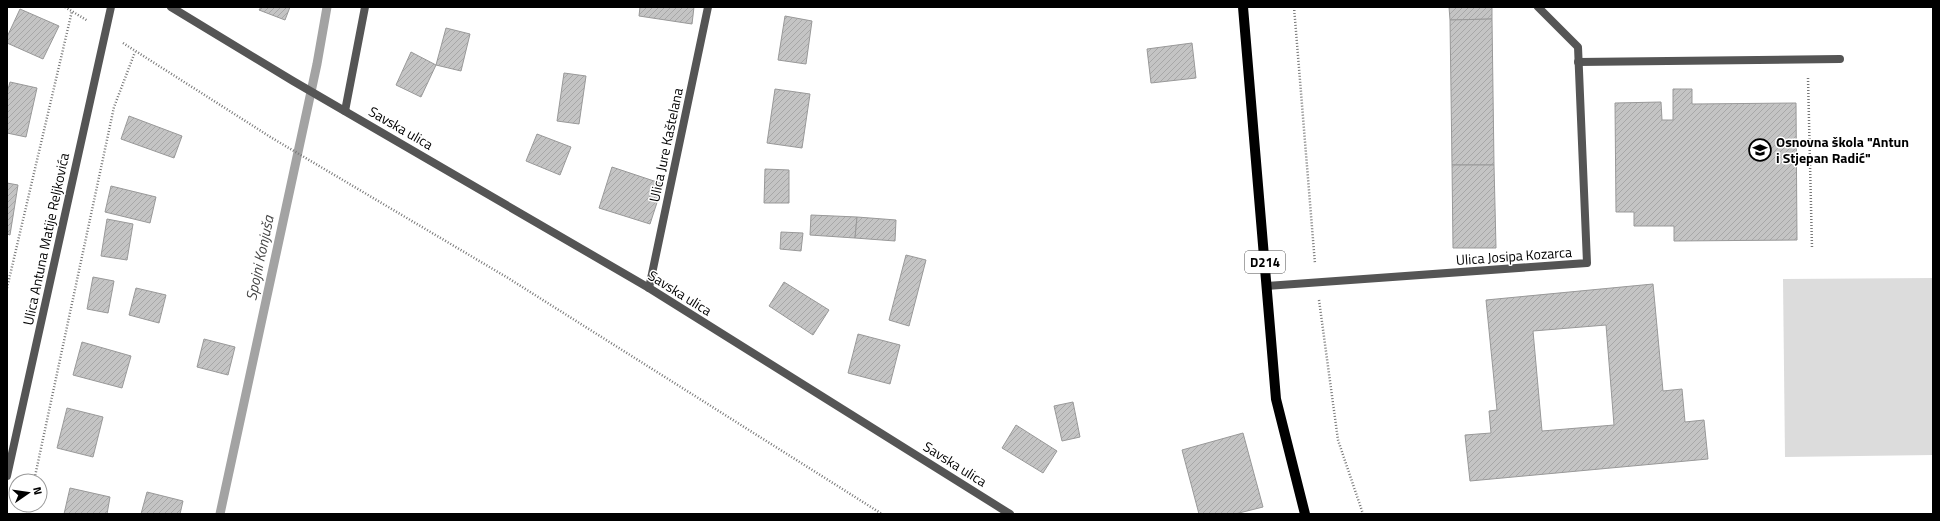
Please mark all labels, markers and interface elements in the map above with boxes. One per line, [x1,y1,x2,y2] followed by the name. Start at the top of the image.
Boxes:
[643,86,688,204] street label: Ulica Jure Kaštelana
[365,101,437,154] street label: Savska ulica
[1776,131,1909,168] place label: Osnovna škola "Antun i Stjepan Radić"
[1747,137,1773,163] school or university icon: Osnovna škola "Antun i Stjepan Radić"
[17,151,74,327] street label: Ulica Antuna Matije Reljkovića
[239,212,280,302] water label: Spojni Konjuša
[1455,241,1573,270] street label: Ulica Josipa Kozarca
[1245,251,1285,273] road number: D214
[644,265,716,320] street label: Savska ulica
[919,436,991,491] street label: Savska ulica
[8,473,48,513] north arrow
[29,485,46,496] text: N

